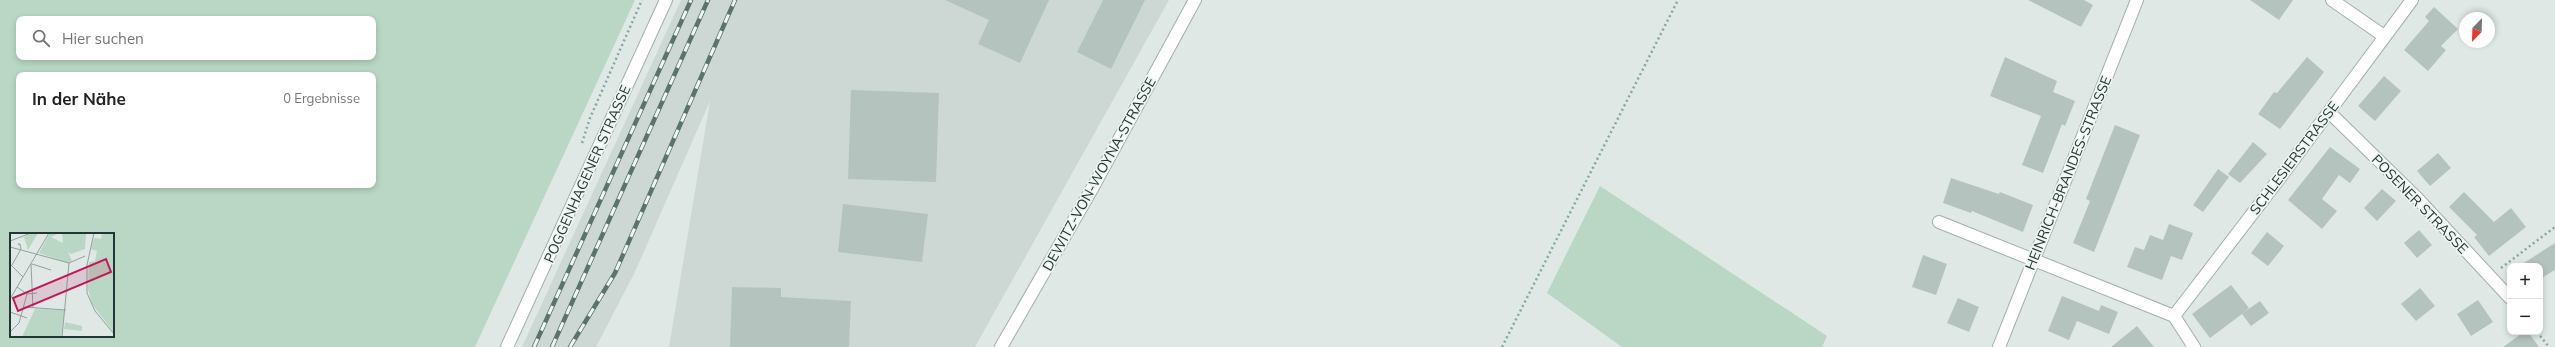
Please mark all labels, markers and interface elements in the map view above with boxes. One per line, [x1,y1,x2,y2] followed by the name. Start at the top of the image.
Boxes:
[2459,12,2495,48] north arrow
[16,16,376,60] search box
[30,27,52,49] icon: search
[62,29,144,48] text: Hier suchen
[2021,73,2115,273] street label: HEINRICH-BRANDES-STRASSE
[1038,74,1160,274] street label: DEWITZ-VON-WOYNA-STRASSE
[540,82,634,266] street label: POGGENHAGENER STRASSE
[32,88,126,109] text: In der Nähe
[283,90,360,106] text: 0 Ergebnisse
[2245,98,2343,218] street label: SCHLESIERSTRASSE
[2368,151,2472,257] street label: POSENER STRASSE
[10,233,114,337] inset map
[2507,263,2543,335] map controls
[2507,263,2543,299] button: +
[2507,299,2543,335] button: −

